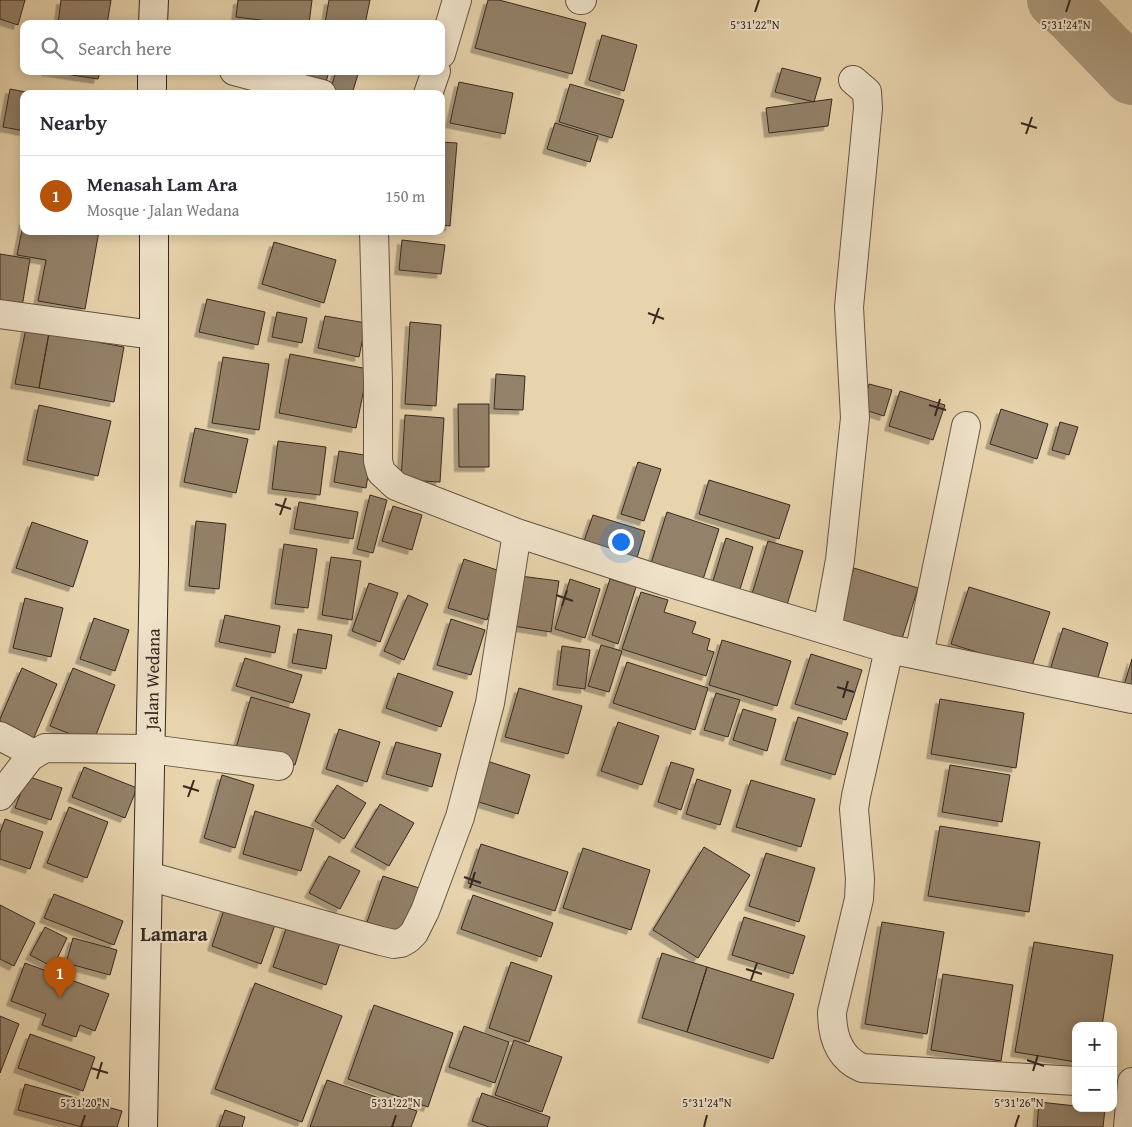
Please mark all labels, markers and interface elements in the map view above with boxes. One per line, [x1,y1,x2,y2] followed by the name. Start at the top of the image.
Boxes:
[730,16,780,33] text: 5°31'22"N
[1041,16,1091,33] text: 5°31'24"N
[20,20,445,75] search box
[38,34,66,62] icon: search
[78,34,172,62] text: Search here
[40,107,107,138] text: Nearby
[87,170,237,198] text: Menasah Lam Ara
[52,184,60,208] text: 1
[385,184,425,208] text: 150 m
[87,198,239,222] text: Mosque · Jalan Wedana
[608,529,634,555] your location
[137,628,166,732] street label: Jalan Wedana
[140,919,208,948] district label: Lamara
[44,957,76,998] pin: 1
[1072,1022,1117,1112] map controls
[1072,1022,1117,1067] button: +
[1072,1067,1117,1112] button: −
[60,1094,110,1111] text: 5°31'20"N
[371,1094,421,1111] text: 5°31'22"N
[682,1094,732,1111] text: 5°31'24"N
[994,1094,1044,1111] text: 5°31'26"N

